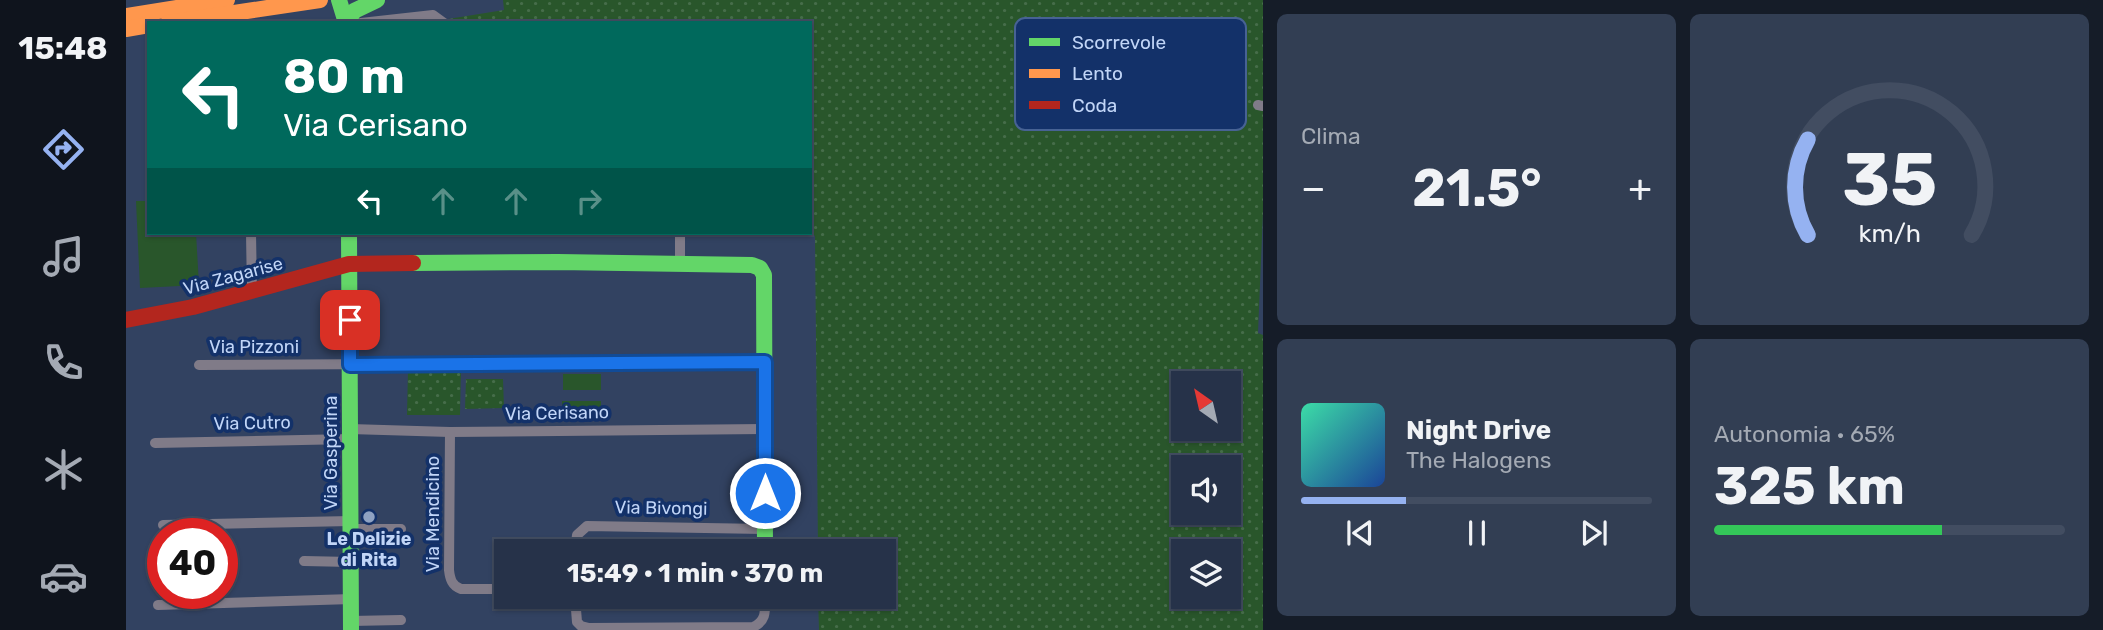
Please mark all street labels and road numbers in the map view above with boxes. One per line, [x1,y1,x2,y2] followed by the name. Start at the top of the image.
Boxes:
[181,252,285,300] street label: Via Zagarise
[209,336,299,358] street label: Via Pizzoni
[320,396,342,510] street label: Via Gasperina
[505,401,609,425] street label: Via Cerisano
[213,411,291,435] street label: Via Cutro
[422,456,444,572] street label: Via Mendicino
[614,496,708,520] street label: Via Bivongi

